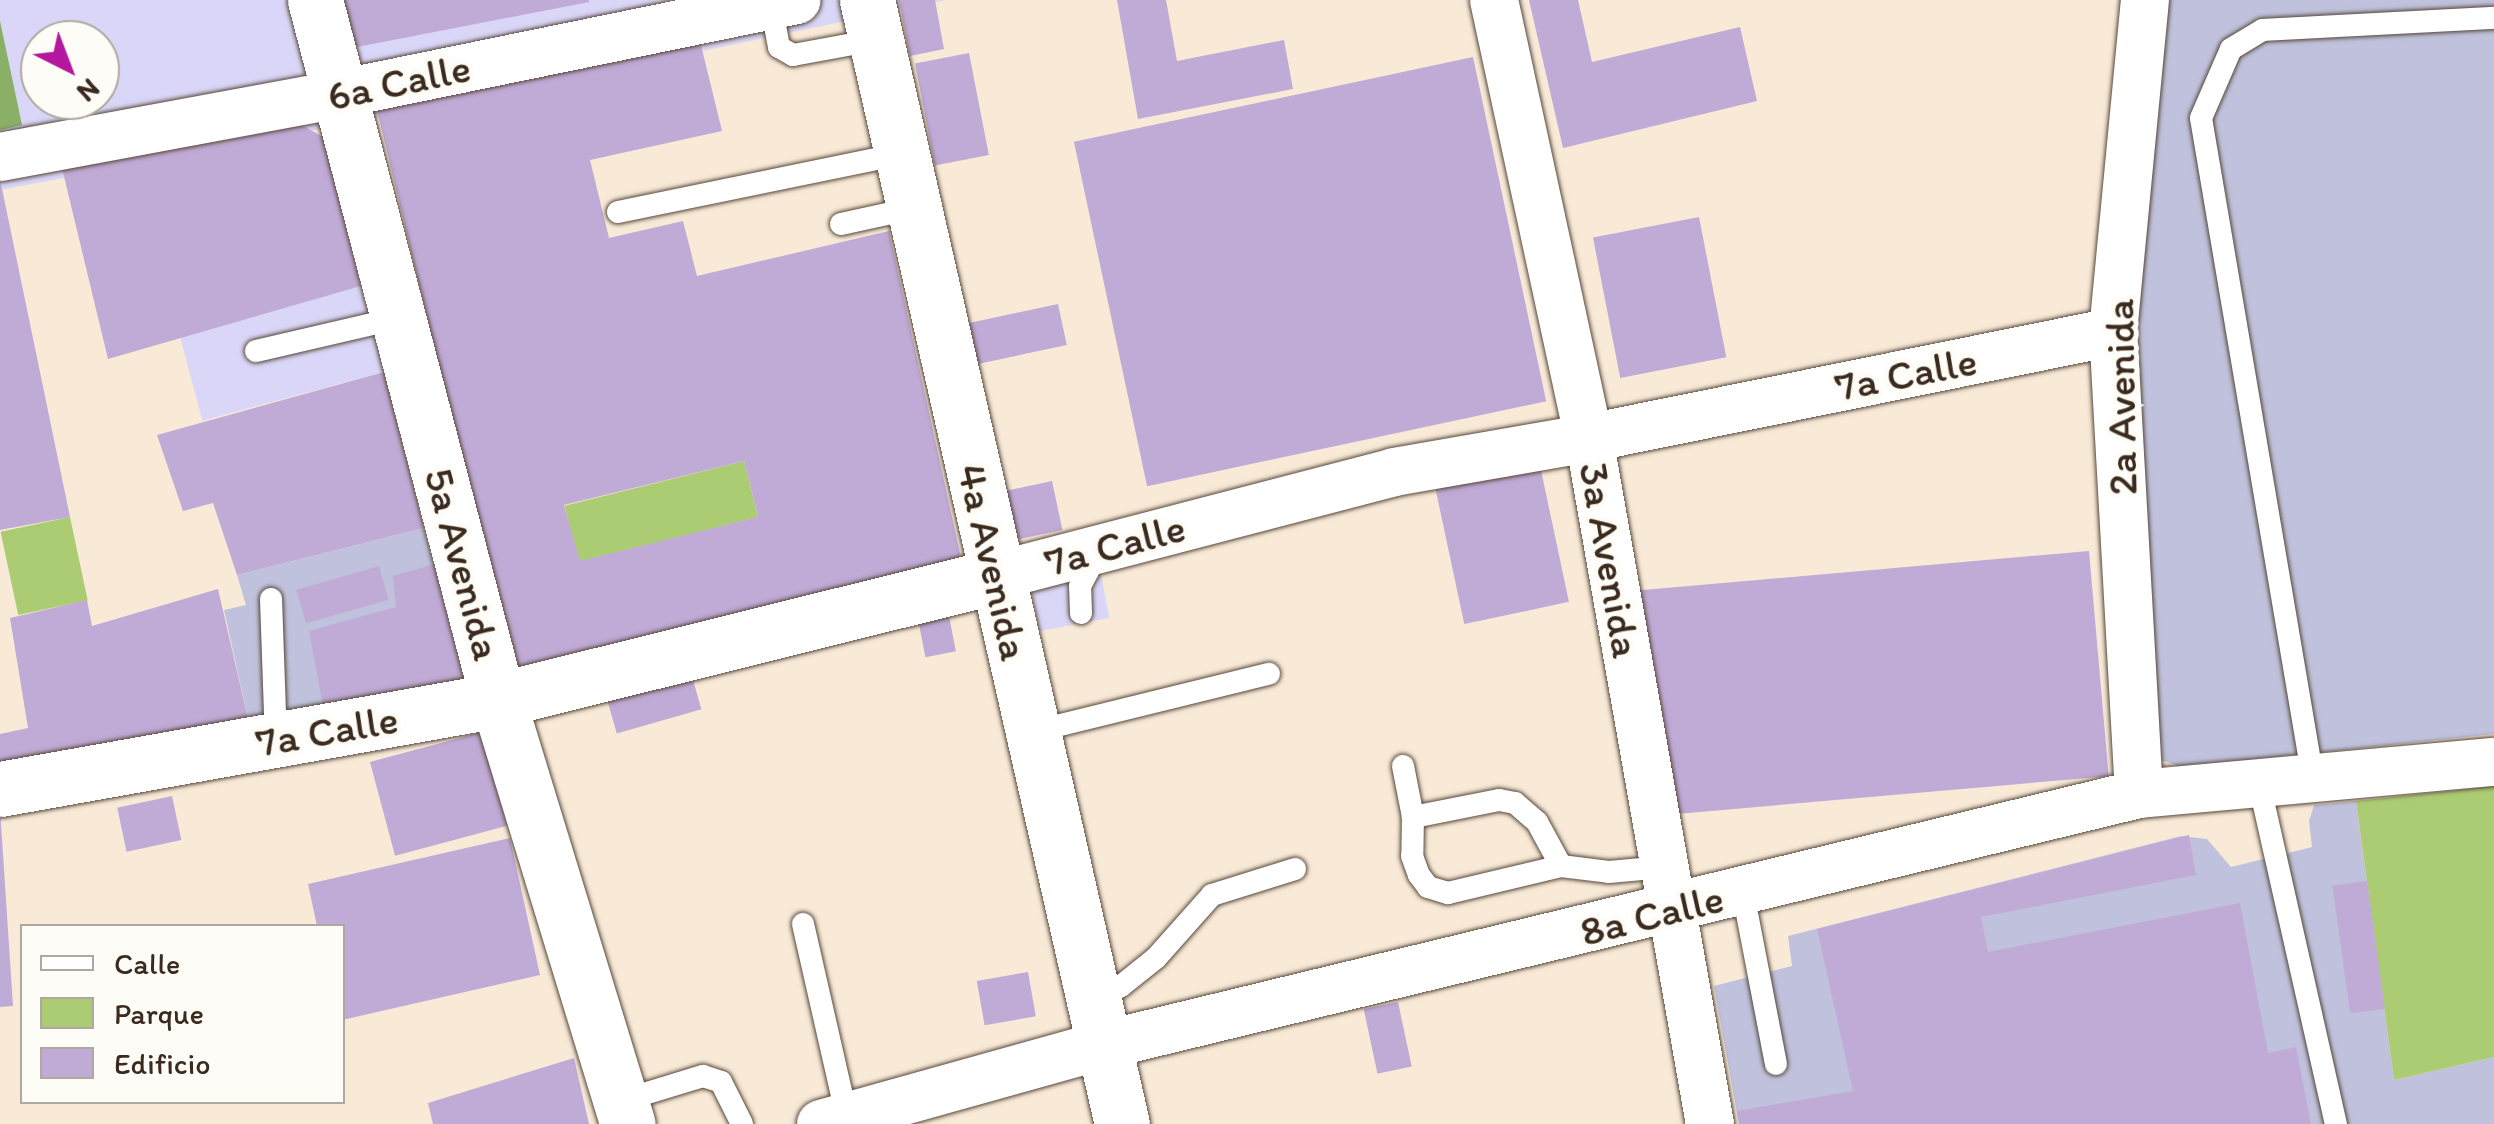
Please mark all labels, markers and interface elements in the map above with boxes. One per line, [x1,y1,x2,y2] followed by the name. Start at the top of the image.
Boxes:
[20,20,120,120] north arrow
[322,42,476,122] street label: 6a Calle
[70,72,107,110] text: N
[2094,298,2148,496] street label: 2a Avenida
[1830,335,1982,413] street label: 7a Calle
[1568,458,1652,662] street label: 3a Avenida
[946,459,1040,665] street label: 4a Avenida
[413,462,513,666] street label: 5a Avenida
[1039,502,1191,588] street label: 7a Calle
[251,694,403,768] street label: 7a Calle
[1575,873,1729,957] street label: 8a Calle
[20,924,345,1104] legend
[114,945,180,982] text: Calle
[114,995,204,1032] text: Parque
[114,1045,210,1082] text: Edificio

